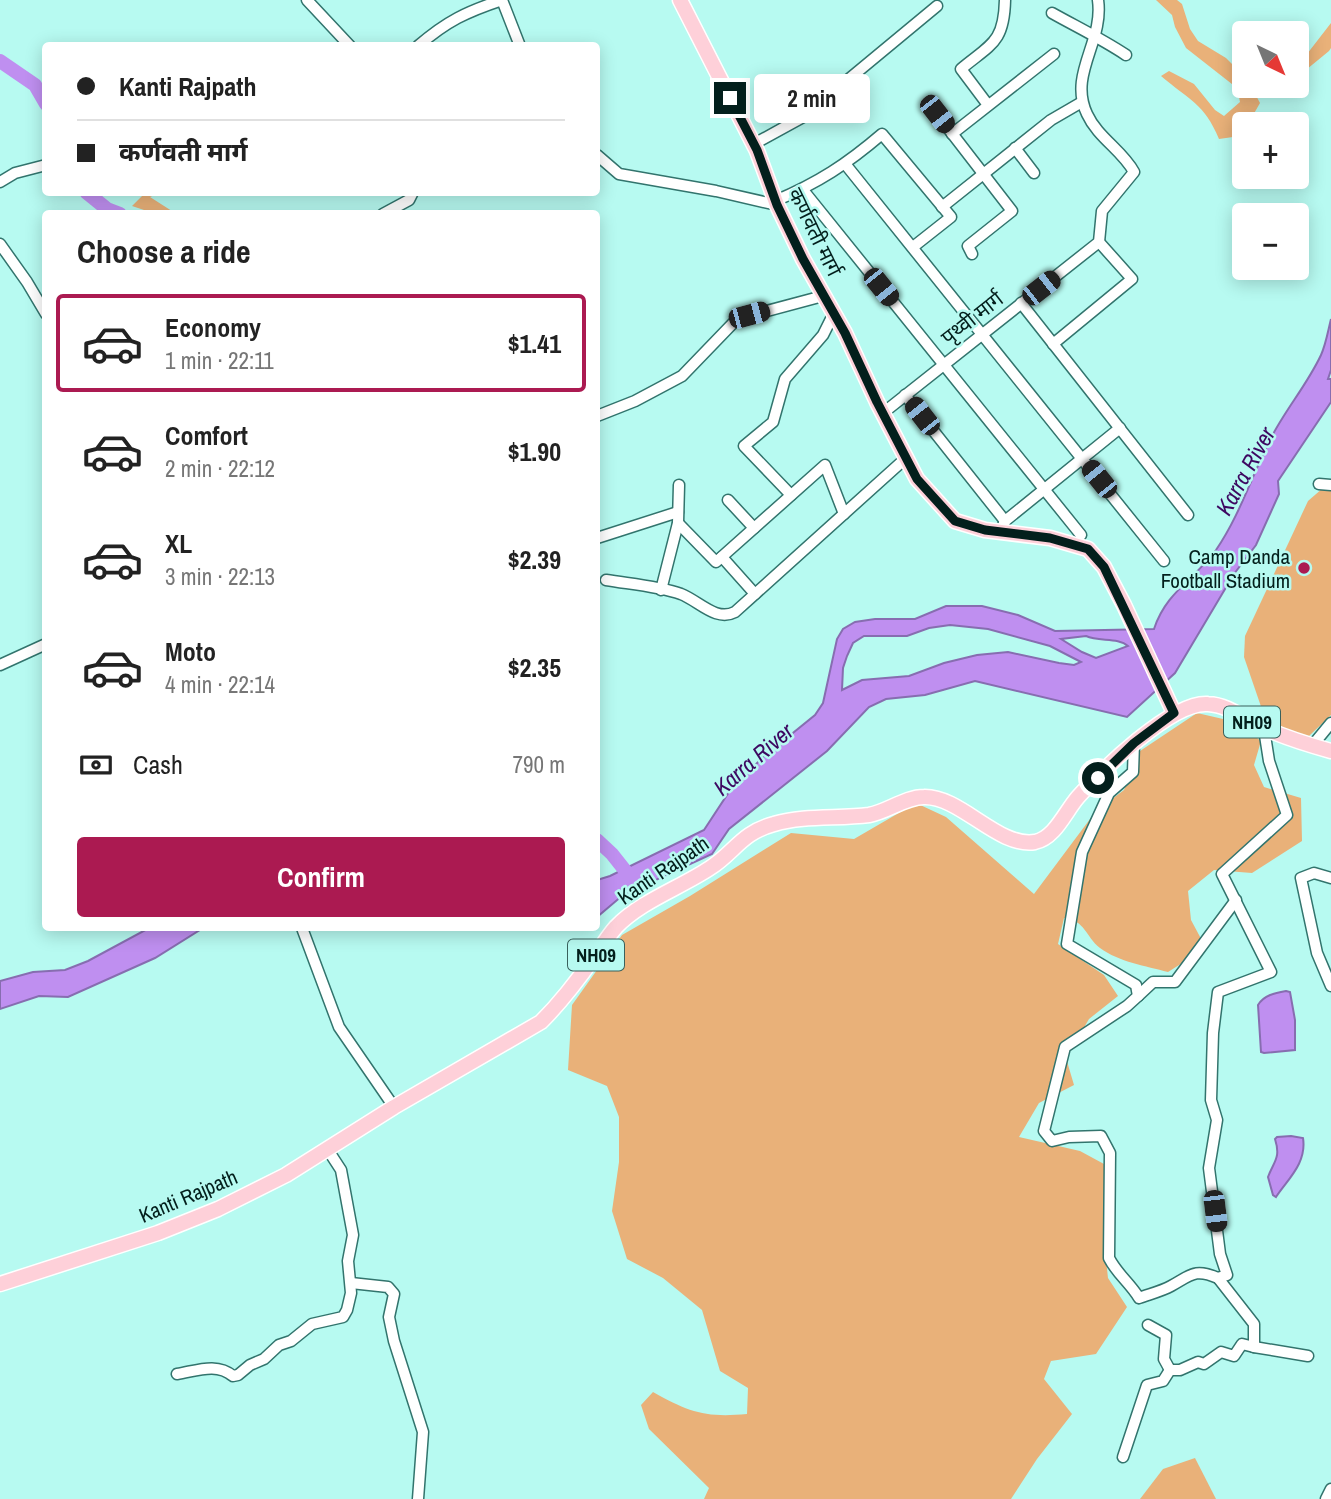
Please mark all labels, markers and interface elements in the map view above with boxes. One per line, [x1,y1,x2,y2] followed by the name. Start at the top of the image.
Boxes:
[1232,21,1309,98] north arrow
[1232,21,1309,280] map controls
[119,69,256,104] text: Kanti Rajpath
[754,74,870,122] callout: 2 min
[714,82,746,114] route end
[787,83,837,114] text: 2 min
[916,91,959,137] car
[1232,112,1309,189] button: +
[119,134,248,169] text: कर्णवती मार्ग
[781,183,849,282] street label: कर्णवती मार्ग
[1232,203,1309,280] button: −
[77,230,251,273] text: Choose a ride
[860,264,903,310] car
[1018,267,1065,309] car
[935,284,1010,352] street label: पृथ्वी मार्ग
[726,299,773,331] car
[165,310,261,345] text: Economy
[81,312,144,375] icon: car
[508,326,561,361] text: $1.41
[165,345,274,376] text: 1 min · 22:11
[901,393,944,439] car
[165,418,248,453] text: Comfort
[81,420,144,483] icon: car
[1208,421,1282,521] water label: Karra River
[508,434,561,469] text: $1.90
[165,453,275,484] text: 2 min · 22:12
[1078,456,1121,502] car
[165,526,192,561] text: XL
[81,528,144,591] icon: car
[508,542,561,577] text: $2.39
[1161,542,1290,595] place label: Camp Danda Football Stadium
[1296,560,1312,576] marker: Camp Danda Football Stadium
[165,561,275,592] text: 3 min · 22:13
[165,634,216,669] text: Moto
[81,636,144,699] icon: car
[508,650,561,685] text: $2.35
[165,669,275,700] text: 4 min · 22:14
[1224,706,1280,737] road number: NH09
[706,715,800,802] water label: Karra River
[77,746,115,784] icon: cash
[133,747,183,782] text: Cash
[513,749,565,780] text: 790 m
[1082,762,1114,794] route start
[612,829,714,911] street label: Kanti Rajpath
[77,837,565,917] button: Confirm
[568,939,624,970] road number: NH09
[134,1162,242,1230] street label: Kanti Rajpath
[1203,1189,1228,1233] car

